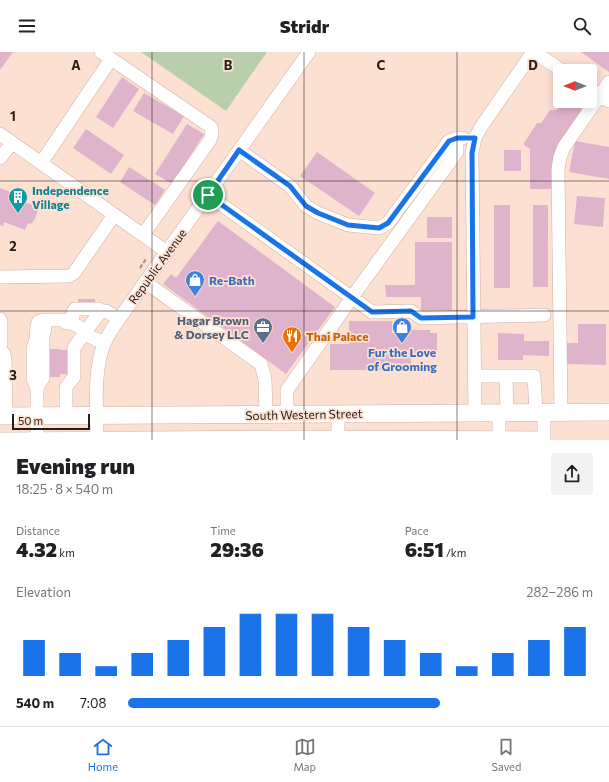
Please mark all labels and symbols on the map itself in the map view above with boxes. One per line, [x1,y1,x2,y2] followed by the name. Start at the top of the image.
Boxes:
[71,57,81,73] text: A
[224,57,233,73] text: B
[377,57,386,73] text: C
[528,57,538,73] text: D
[553,64,597,108] north arrow
[10,108,16,124] text: 1
[191,178,225,212] pin
[32,183,109,211] place label: Independence Village
[7,186,29,214] building icon: Independence Village
[125,226,189,306] street label: Republic Avenue
[9,238,17,254] text: 2
[184,269,206,297] shop icon: Re-Bath
[209,273,255,287] place label: Re-Bath
[174,313,249,341] place label: Hagar Brown & Dorsey LLC
[252,316,274,344] office icon: Hagar Brown & Dorsey LLC
[391,316,413,344] shop icon: Fur the Love of Grooming
[281,325,303,353] restaurant icon: Thai Palace
[306,329,369,343] place label: Thai Palace
[367,345,437,373] place label: Fur the Love of Grooming
[9,367,17,383] text: 3
[245,406,363,422] street label: South Western Street
[12,412,90,431] scale bar

